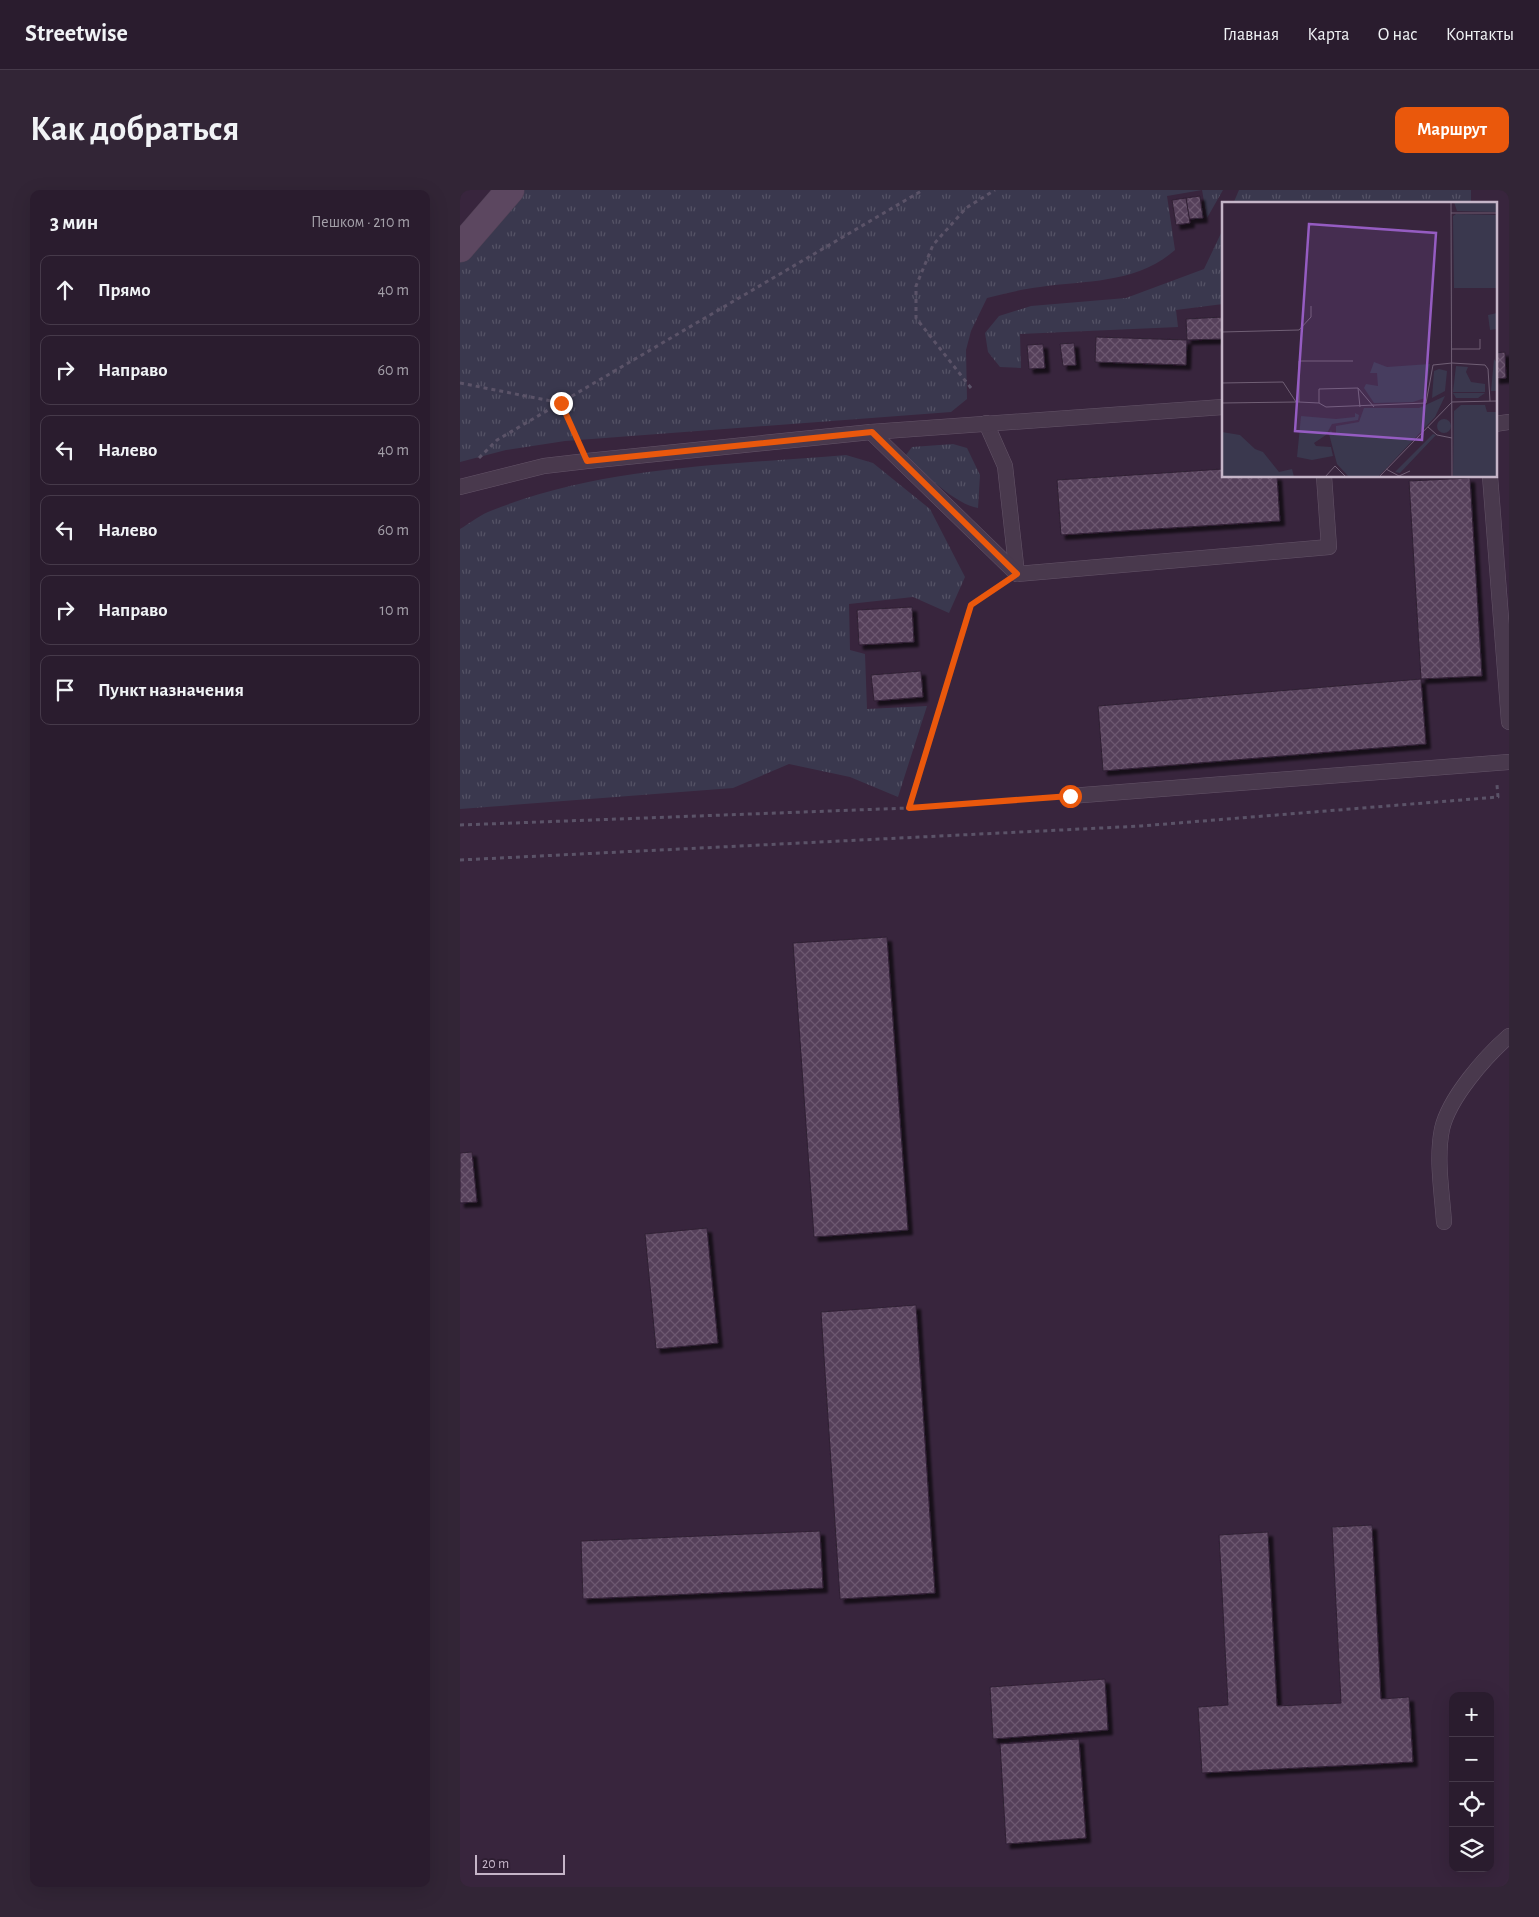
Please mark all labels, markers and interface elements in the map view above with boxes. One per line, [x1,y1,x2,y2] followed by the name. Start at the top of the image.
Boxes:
[25,22,128,46] text: Streetwise
[1223,26,1279,44] text: Главная
[1307,26,1349,44] text: Карта
[1377,26,1418,44] text: О нас
[1446,26,1514,44] text: Контакты
[1395,107,1509,153] button: Маршрут
[30,112,239,147] text: Как добраться
[1222,202,1496,478] inset map
[50,212,98,233] text: 3 мин
[311,214,410,230] text: Пешком · 210 m
[51,276,79,304] icon: ahead
[98,281,151,300] text: Прямо
[377,282,409,298] text: 40 m
[51,356,79,384] icon: right
[98,361,168,380] text: Направо
[378,362,409,378] text: 60 m
[550,392,573,415] route end
[51,436,79,464] icon: left
[98,441,157,460] text: Налево
[377,442,409,458] text: 40 m
[51,516,79,544] icon: left
[98,521,157,540] text: Налево
[378,522,409,538] text: 60 m
[51,596,79,624] icon: right
[98,601,168,620] text: Направо
[380,602,409,618] text: 10 m
[51,676,79,704] icon: arrive
[98,681,244,700] text: Пункт назначения
[1059,785,1082,808] route start
[1449,1692,1494,1872] map controls
[1449,1692,1494,1737] button: +
[1449,1737,1494,1782] button: −
[1449,1782,1494,1827] button: locate
[1449,1827,1494,1872] button: layers
[475,1852,565,1875] scale bar
[482,1857,509,1871] text: 20 m

